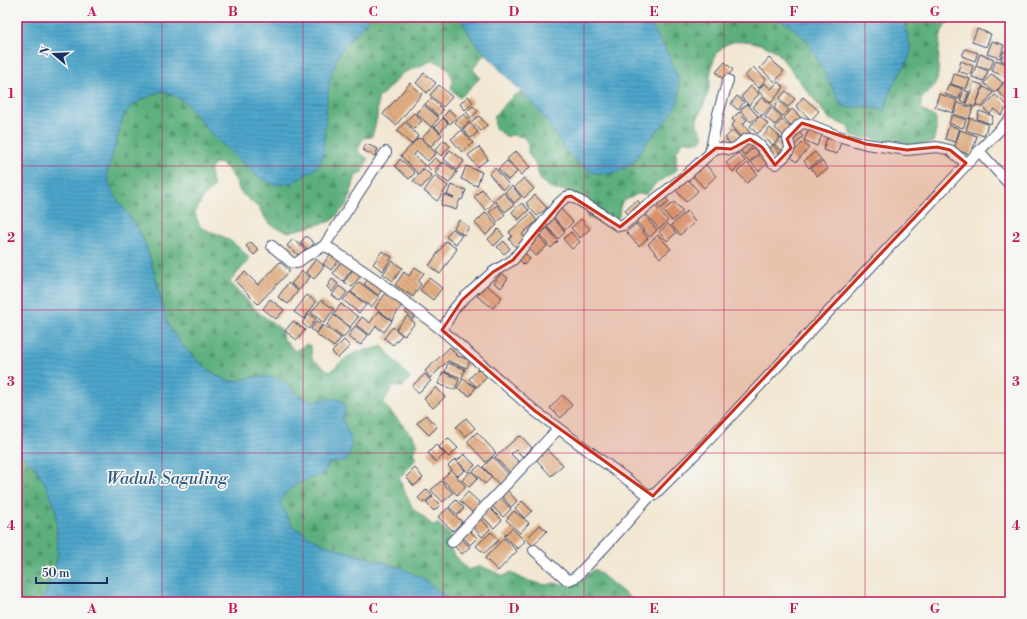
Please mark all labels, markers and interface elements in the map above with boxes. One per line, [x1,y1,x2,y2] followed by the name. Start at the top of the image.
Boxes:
[86,4,97,20] text: A
[228,4,238,20] text: B
[368,4,378,20] text: C
[509,4,519,20] text: D
[649,4,659,20] text: E
[789,4,799,20] text: F
[930,4,941,20] text: G
[34,34,74,74] north arrow
[37,44,54,57] text: N
[8,86,15,102] text: 1
[1013,86,1020,102] text: 1
[7,230,15,246] text: 2
[1012,230,1020,246] text: 2
[7,374,15,390] text: 3
[1012,374,1020,390] text: 3
[106,468,229,490] water label: Waduk Saguling
[7,518,16,534] text: 4
[1012,518,1021,534] text: 4
[36,559,107,585] scale bar
[42,566,70,581] text: 50 m
[86,601,97,617] text: A
[228,601,238,617] text: B
[368,601,378,617] text: C
[509,601,519,617] text: D
[649,601,659,617] text: E
[789,601,799,617] text: F
[930,601,941,617] text: G

